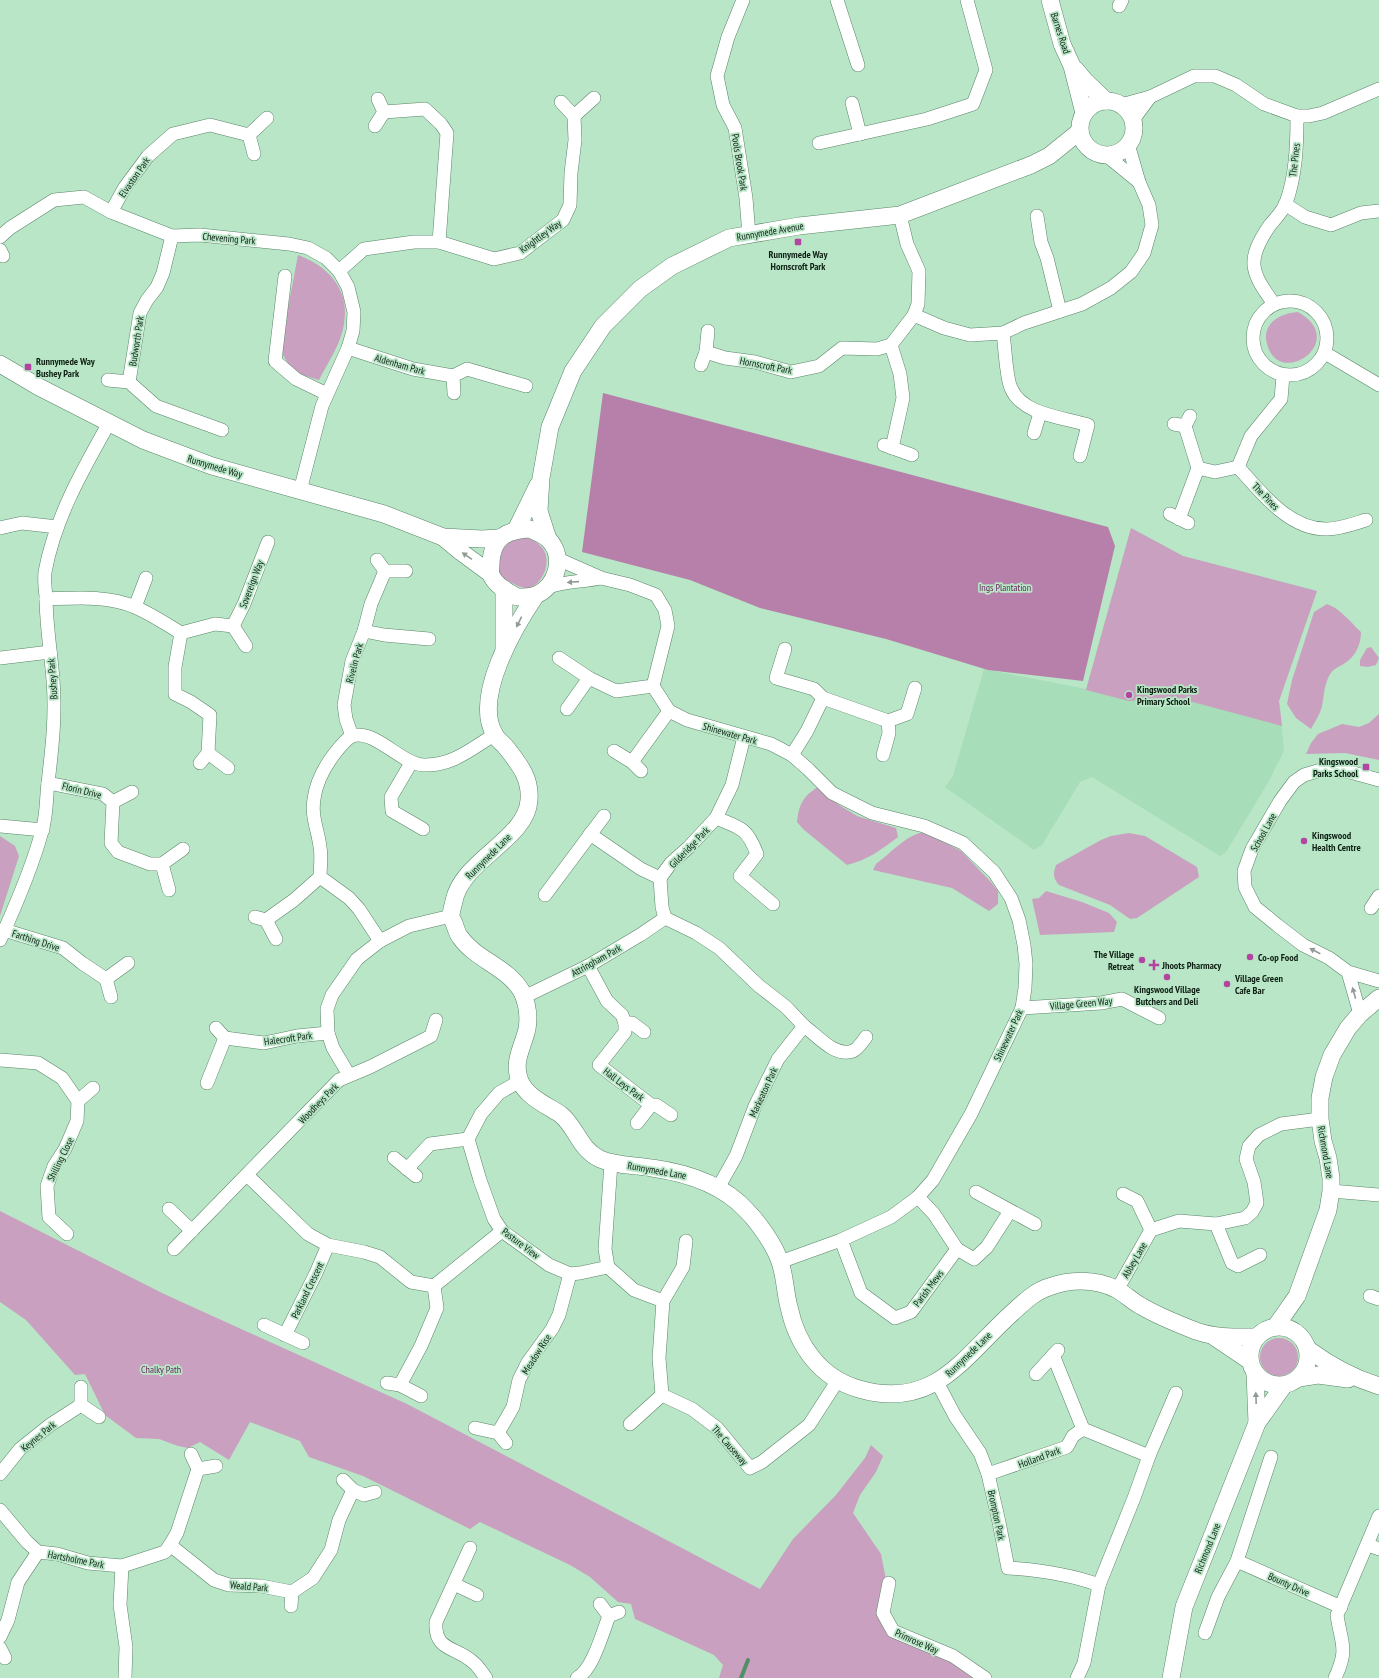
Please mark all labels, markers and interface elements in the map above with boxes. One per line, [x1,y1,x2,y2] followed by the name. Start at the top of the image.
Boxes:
[1048,11,1073,55] street label: Barnes Road
[729,133,750,192] street label: Pools Brook Park
[1286,142,1303,178] street label: The Pines
[116,155,153,200] street label: Elvaston Park
[517,217,564,256] street label: Knightley Way
[736,219,805,244] street label: Runnymede Avenue
[202,230,256,247] street label: Chevening Park
[793,237,803,247] marker: Runnymede Way Hornscroft Park
[769,248,828,273] place label: Runnymede Way Hornscroft Park
[126,315,147,367] street label: Budworth Park
[373,351,427,378] street label: Aldenham Park
[739,354,793,377] street label: Hornscroft Park
[36,355,96,380] place label: Runnymede Way Bushey Park
[23,362,33,372] marker: Runnymede Way Bushey Park
[186,452,244,481] street label: Runnymede Way
[1249,480,1282,513] street label: The Pines
[461,552,472,560] one-way arrow
[236,558,267,610] street label: Sovereign Way
[567,579,579,586] one-way arrow
[979,581,1031,594] park label: Ings Plantation
[516,616,522,628] one-way arrow
[343,642,366,685] street label: Rivelin Park
[45,658,60,700] street label: Bushey Park
[1137,683,1198,708] place label: Kingswood Parks Primary School
[1124,690,1134,700] marker: Kingswood Parks Primary School
[701,720,759,747] street label: Shinewater Park
[1313,755,1359,780] place label: Kingswood Parks School
[1361,762,1371,772] marker: Kingswood Parks School
[61,779,103,802] street label: Florin Drive
[1248,811,1279,854] street label: School Lane
[666,824,712,871] street label: Gilderidge Park
[1312,829,1361,854] place label: Kingswood Health Centre
[463,831,514,882] street label: Runnymede Lane
[1299,836,1309,846] marker: Kingswood Health Centre
[10,927,61,954] street label: Farthing Drive
[569,941,624,980] street label: Attringham Park
[1094,948,1134,973] place label: The Village Retreat
[1310,948,1321,955] one-way arrow
[1258,951,1299,964] place label: Co-op Food
[1245,952,1255,962] marker: Co-op Food
[1137,955,1147,965] marker: The Village Retreat
[1161,959,1222,972] place label: Jhoots Pharmacy
[1149,960,1159,970] marker: Jhoots Pharmacy
[1162,972,1172,982] marker: Kingswood Village Butchers and Deli
[1234,972,1283,997] place label: Village Green Cafe Bar
[1222,979,1232,989] marker: Village Green Cafe Bar
[1134,983,1200,1008] place label: Kingswood Village Butchers and Deli
[1351,987,1357,999] one-way arrow
[1048,994,1113,1013] street label: Village Green Way
[991,1007,1026,1063] street label: Shinewater Park
[263,1029,313,1048] street label: Halecroft Park
[601,1065,647,1104] street label: Hall Leys Park
[746,1065,781,1119] street label: Markeaton Park
[296,1080,341,1126] street label: Woodheys Park
[1314,1125,1337,1179] street label: Richmond Lane
[44,1135,77,1183] street label: Shilling Close
[627,1159,687,1182] street label: Runnymede Lane
[499,1225,542,1262] street label: Pasture View
[1119,1240,1150,1281] street label: Abbey Lane
[288,1260,327,1321] street label: Parkland Crescent
[910,1267,947,1309] street label: Parish Mews
[942,1329,994,1380] street label: Runnymede Lane
[519,1332,554,1377] street label: Meadow Rise
[141,1363,181,1376] park label: Chalky Path
[1253,1391,1259,1404] one-way arrow
[18,1418,58,1454] street label: Keynes Park
[709,1423,751,1468] street label: The Causeway
[1016,1444,1062,1471] street label: Holland Park
[985,1489,1008,1542] street label: Brompton Park
[1191,1521,1223,1575] street label: Richmond Lane
[47,1548,105,1571] street label: Hartsholme Park
[1266,1570,1312,1599] street label: Bounty Drive
[229,1578,269,1595] street label: Weald Park
[893,1626,941,1657] street label: Primrose Way

